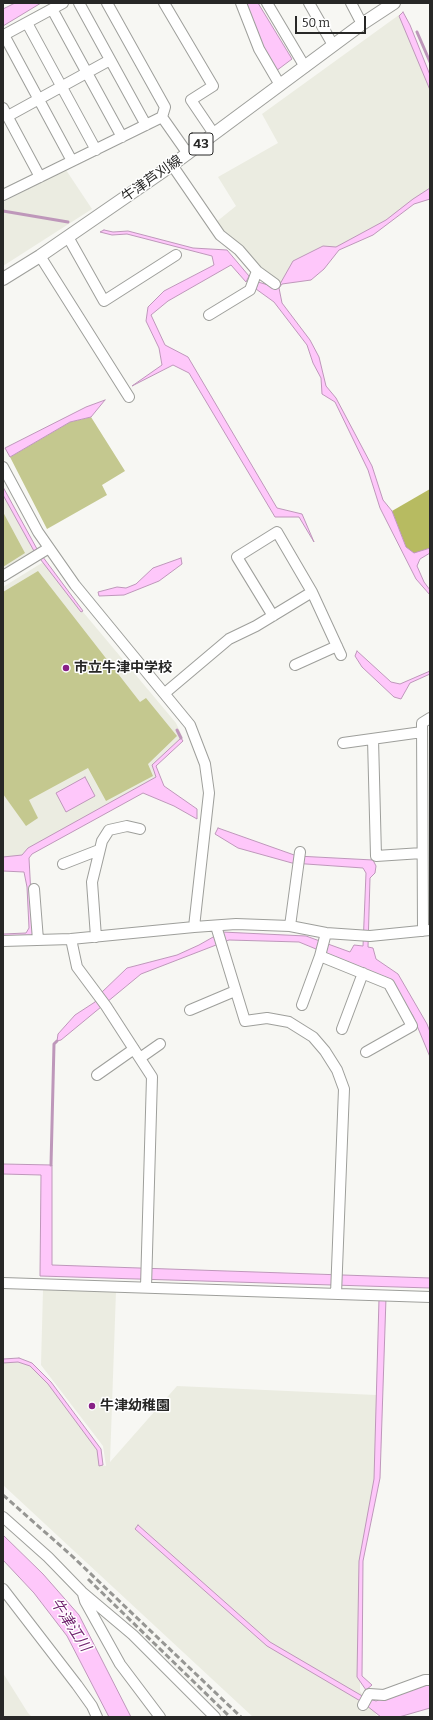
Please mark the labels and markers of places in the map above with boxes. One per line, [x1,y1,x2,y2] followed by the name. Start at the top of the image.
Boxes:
[74,660,172,676] place label: 市立牛津中学校
[61,663,71,673] marker: 市立牛津中学校
[100,1398,170,1414] place label: 牛津幼稚園
[87,1401,97,1411] marker: 牛津幼稚園

